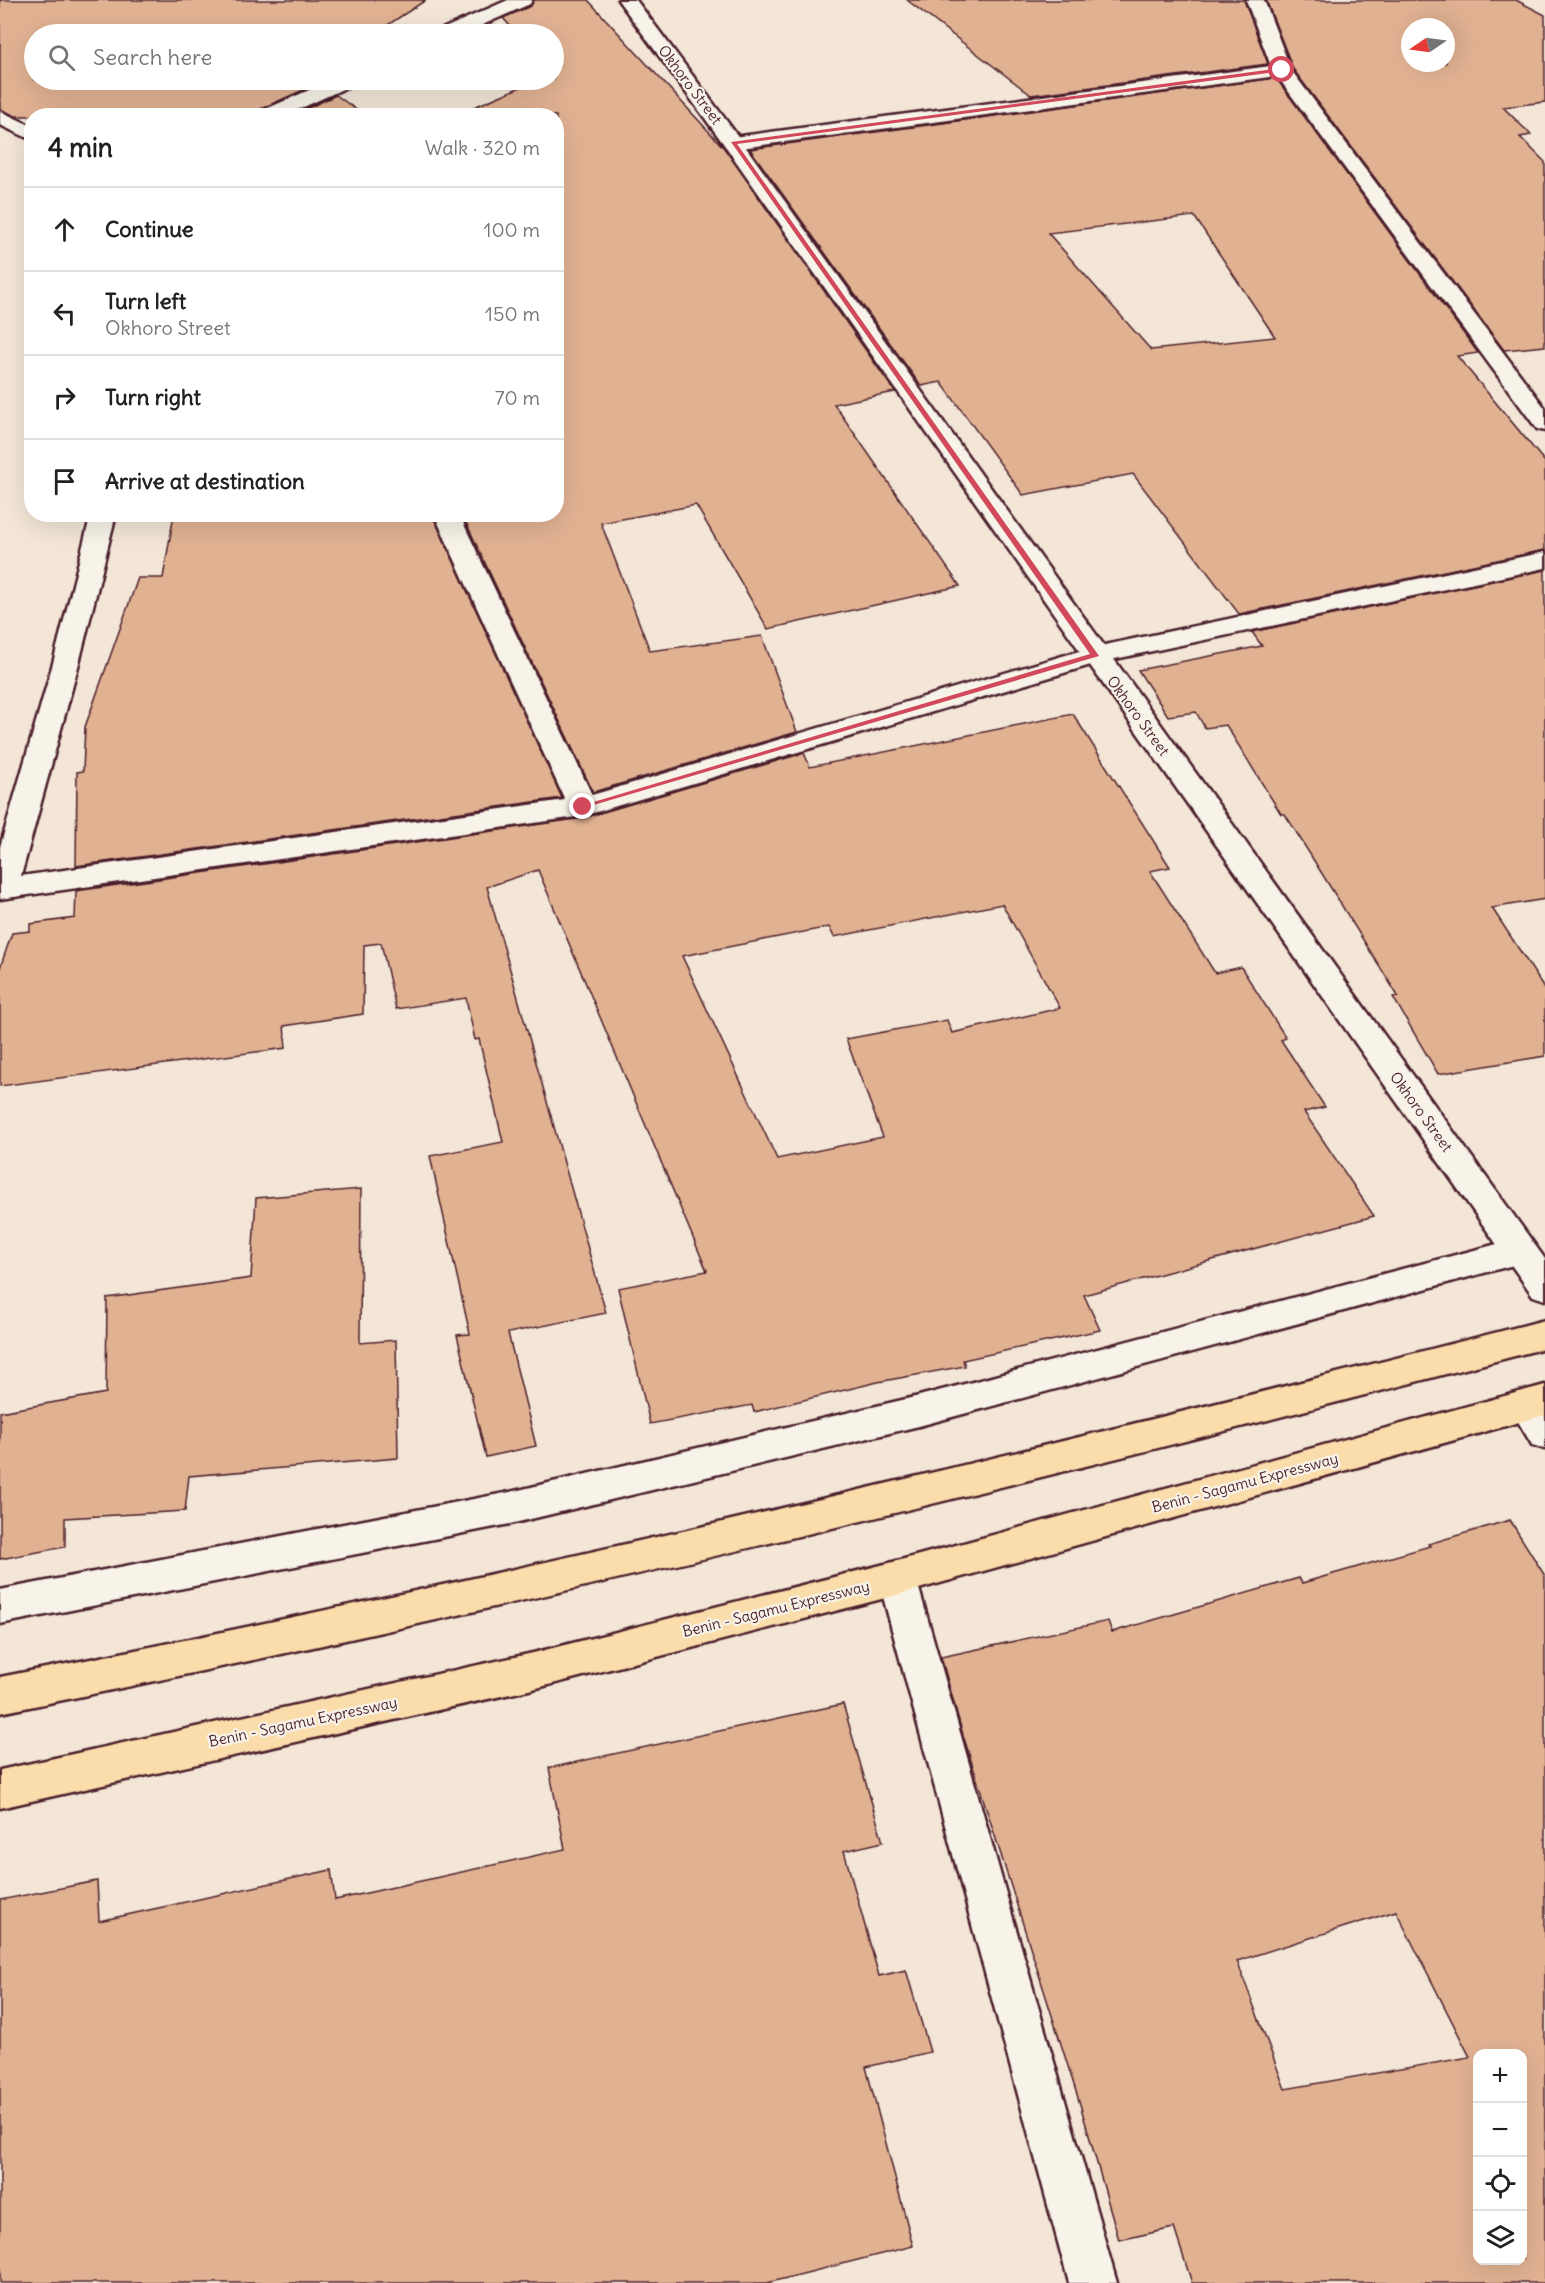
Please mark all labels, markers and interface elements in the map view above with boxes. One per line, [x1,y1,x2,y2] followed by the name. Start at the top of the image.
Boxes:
[1401,18,1455,72] north arrow
[24,24,564,90] search box
[45,41,78,74] icon: search
[654,41,726,128] street label: Okhoro Street
[93,43,212,71] text: Search here
[1268,56,1294,82] route start
[48,131,113,164] text: 4 min
[425,135,540,160] text: Walk · 320 m
[48,213,81,246] icon: ahead
[105,215,194,243] text: Continue
[483,217,540,242] text: 100 m
[105,287,186,315] text: Turn left
[48,297,81,330] icon: left
[485,301,540,326] text: 150 m
[105,315,231,340] text: Okhoro Street
[48,381,81,414] icon: right
[105,383,201,411] text: Turn right
[495,385,540,410] text: 70 m
[48,465,81,498] icon: arrive
[105,467,305,495] text: Arrive at destination
[1103,672,1174,759] street label: Okhoro Street
[569,793,595,819] route end
[1386,1068,1457,1155] street label: Okhoro Street
[1150,1448,1340,1517] street label: Benin - Sagamu Expressway
[680,1576,871,1641] street label: Benin - Sagamu Expressway
[207,1692,399,1751] street label: Benin - Sagamu Expressway
[1473,2049,1527,2265] map controls
[1473,2049,1527,2103] button: +
[1473,2103,1527,2157] button: −
[1473,2157,1527,2211] button: locate
[1473,2211,1527,2265] button: layers

